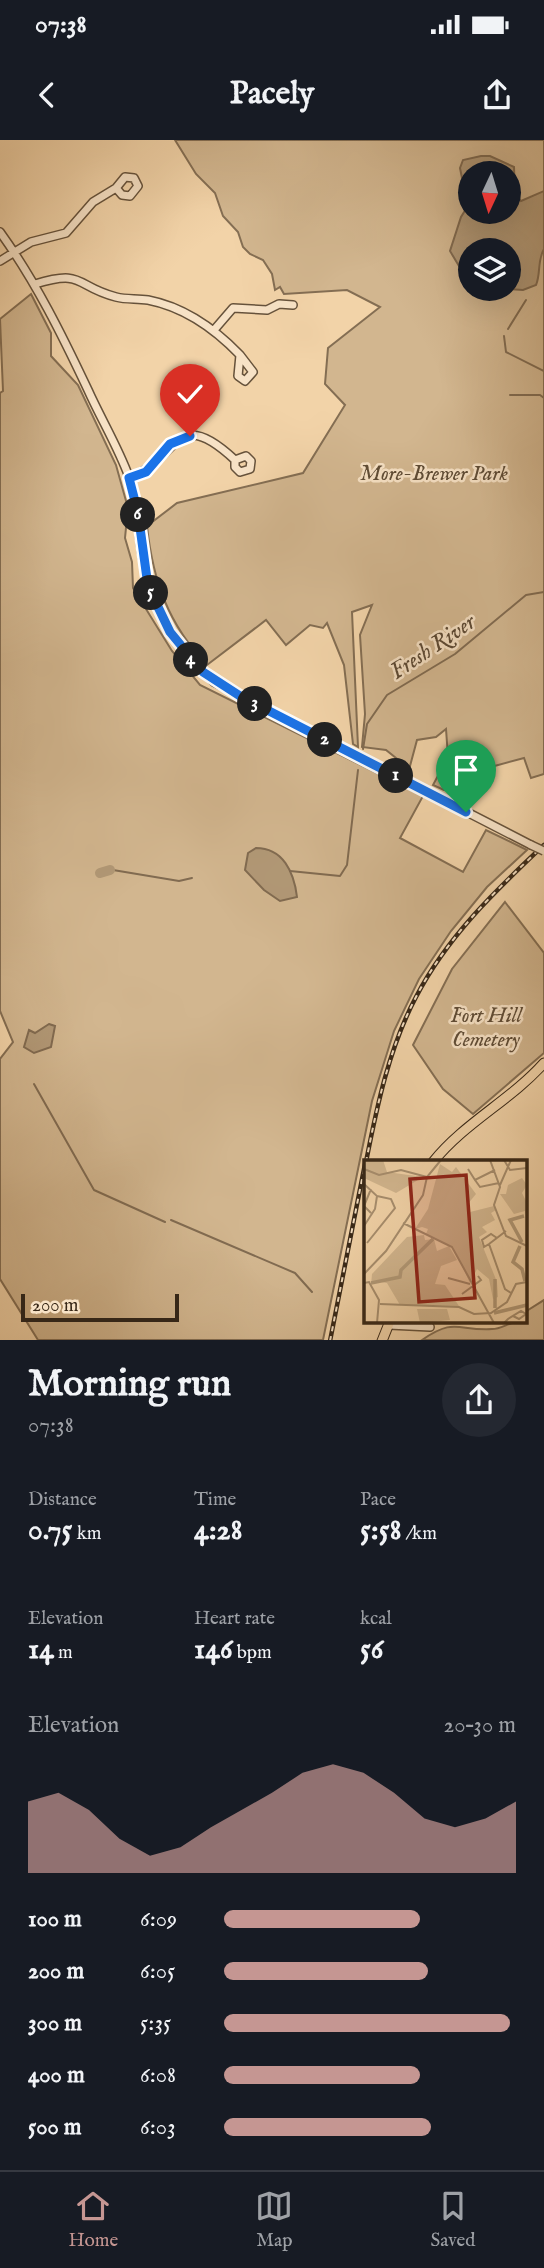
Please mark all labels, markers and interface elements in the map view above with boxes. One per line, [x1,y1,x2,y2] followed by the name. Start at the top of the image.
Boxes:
[35,8,87,41] text: 07:38
[230,74,314,115] text: Pacely
[28,76,66,114] icon: back
[478,76,516,114] icon: share
[458,161,522,224] north arrow
[458,161,521,301] map controls
[458,238,521,301] button: layers
[160,364,220,436] pin
[171,375,209,413] icon: check
[360,461,508,488] park label: More-Brewer Park
[120,498,156,532] pin: 6
[133,502,142,526] text: 6
[134,575,168,610] pin: 5
[147,580,154,604] text: 5
[384,607,482,686] water label: Fresh River
[174,643,208,678] pin: 4
[186,647,195,671] text: 4
[238,686,272,722] pin: 3
[251,691,258,715] text: 3
[308,722,342,758] pin: 2
[320,727,329,751] text: 2
[436,740,496,812] pin
[447,751,485,789] icon: arrive
[378,758,414,794] pin: 1
[392,763,399,787] text: 1
[450,1003,524,1054] park label: Fort Hill Cemetery
[364,1160,526,1323] inset map
[21,1292,178,1323] scale bar
[32,1294,78,1318] text: 200 m
[28,1361,231,1409] text: Morning run
[442,1363,516,1437] button: share
[28,1411,74,1440] text: 07:38
[28,1488,97,1512] text: Distance
[194,1488,236,1512] text: Time
[360,1488,396,1512] text: Pace
[28,1512,73,1550] text: 0.75
[194,1512,242,1550] text: 4:28
[360,1512,401,1550] text: 5:58
[73,1522,102,1546] text: km
[401,1522,437,1546] text: /km
[28,1607,103,1631] text: Elevation
[194,1607,275,1631] text: Heart rate
[360,1607,392,1631] text: kcal
[28,1631,54,1669] text: 14
[194,1631,233,1669] text: 146
[360,1631,383,1669] text: 56
[54,1641,73,1665] text: m
[233,1641,272,1665] text: bpm
[28,1711,119,1740] text: Elevation
[444,1711,516,1740] text: 20–30 m
[28,1905,82,1934] text: 100 m
[140,1905,177,1934] text: 6:09
[28,1957,84,1986] text: 200 m
[140,1957,175,1986] text: 6:05
[28,2009,82,2038] text: 300 m
[140,2009,171,2038] text: 5:35
[28,2061,85,2090] text: 400 m
[140,2061,176,2090] text: 6:08
[28,2113,82,2142] text: 500 m
[140,2113,176,2142] text: 6:03
[69,2187,118,2253] tab: Home
[255,2187,293,2253] tab: Map
[430,2187,475,2253] tab: Saved

